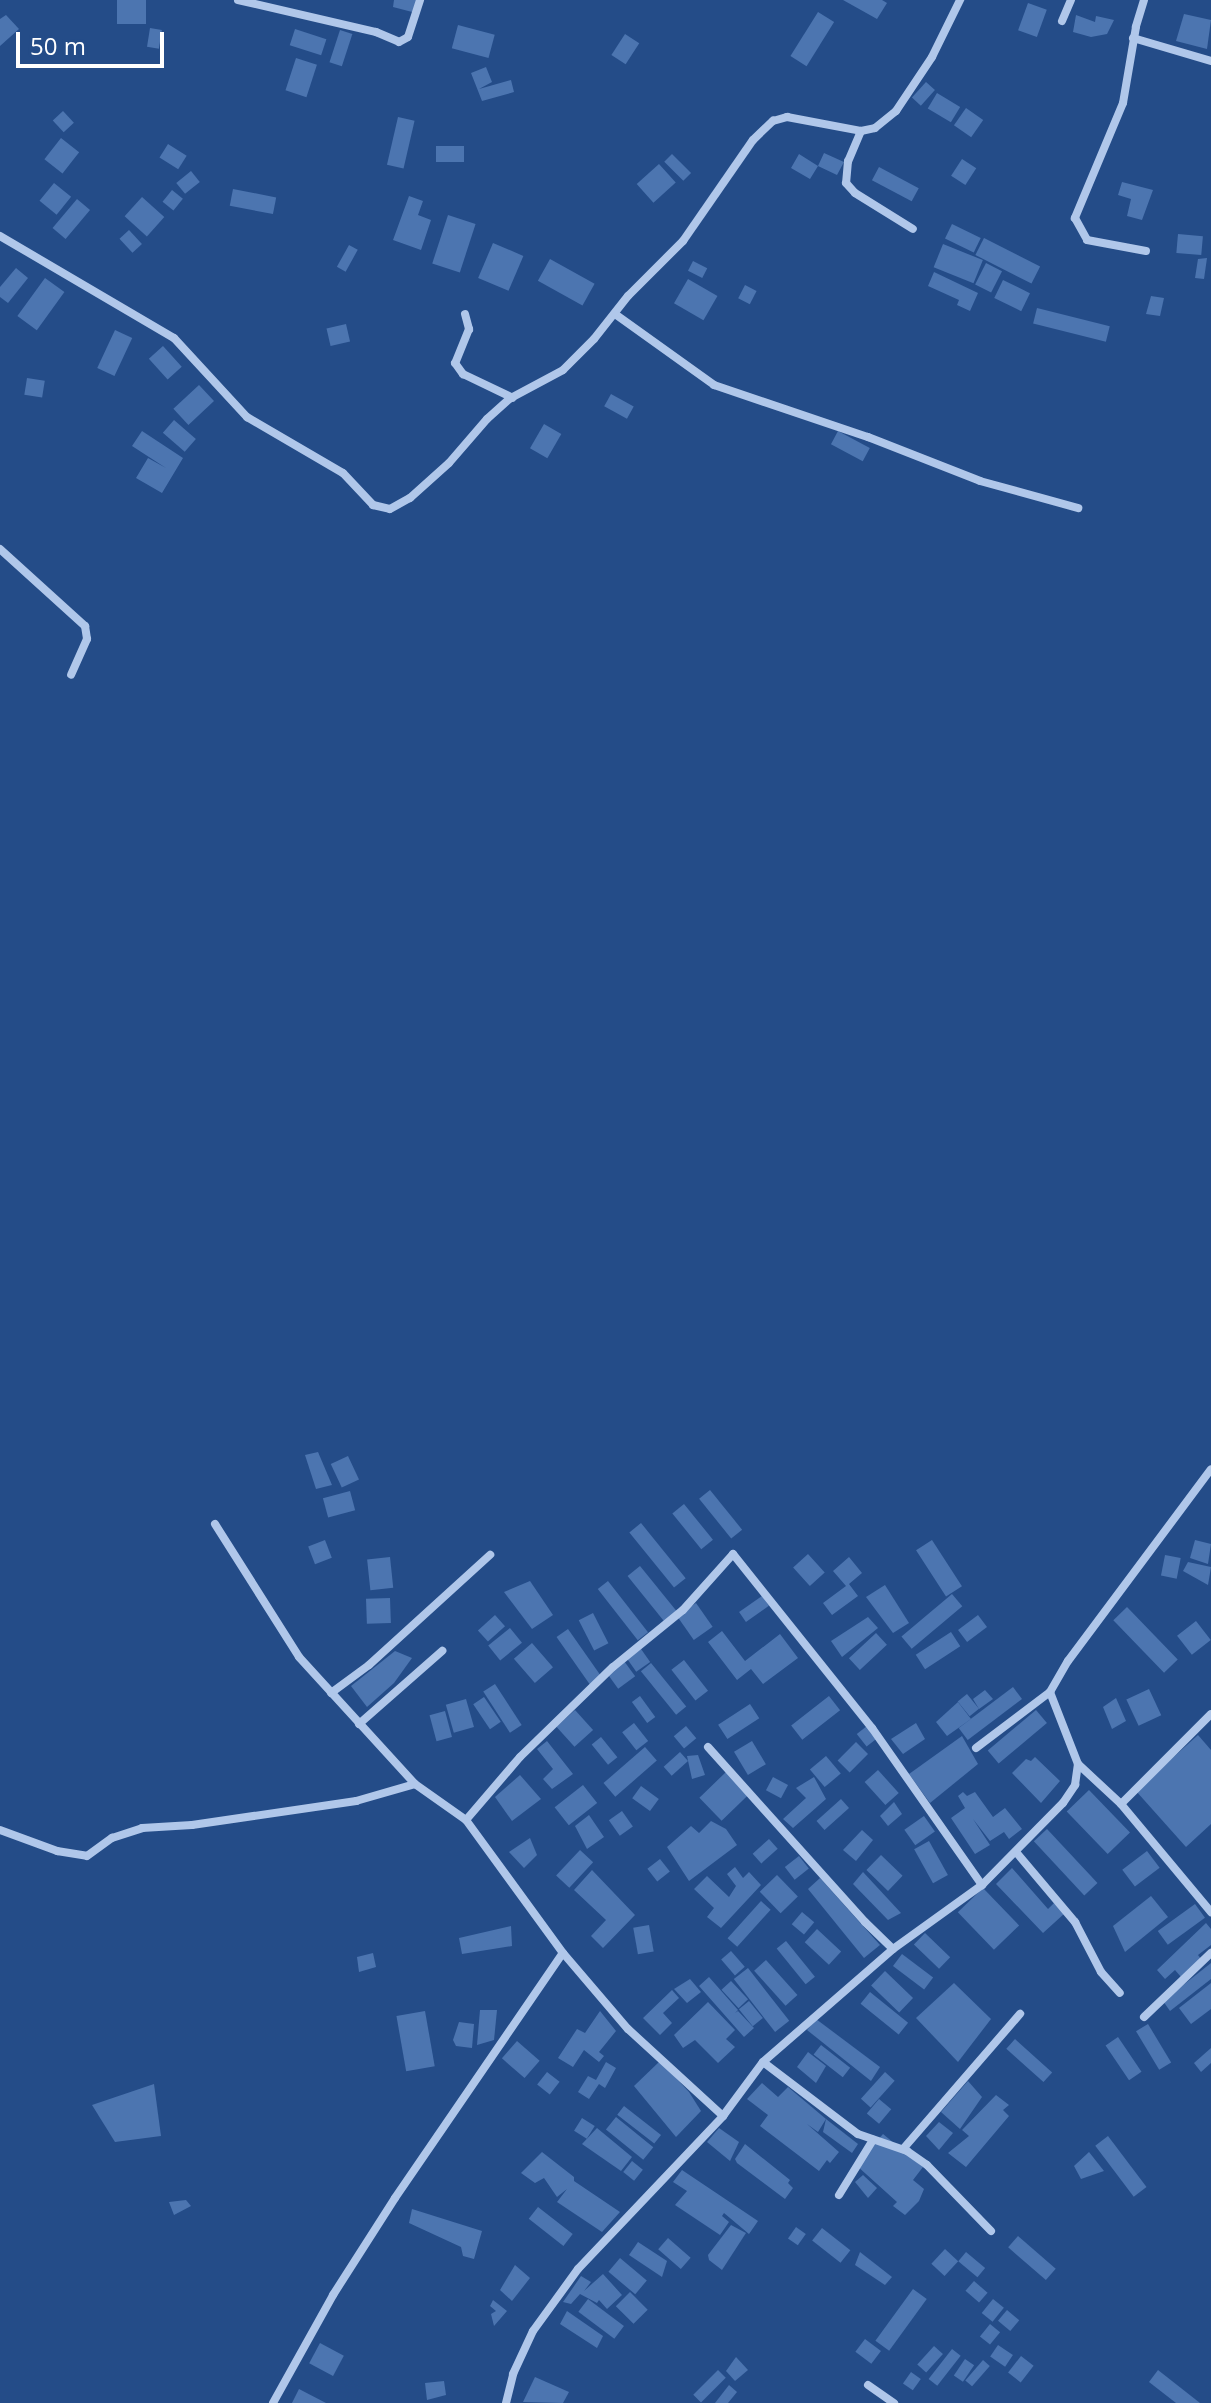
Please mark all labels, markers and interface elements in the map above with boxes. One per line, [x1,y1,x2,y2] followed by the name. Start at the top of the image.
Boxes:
[20,16,168,66] scale bar
[30,29,86,62] text: 50 m

